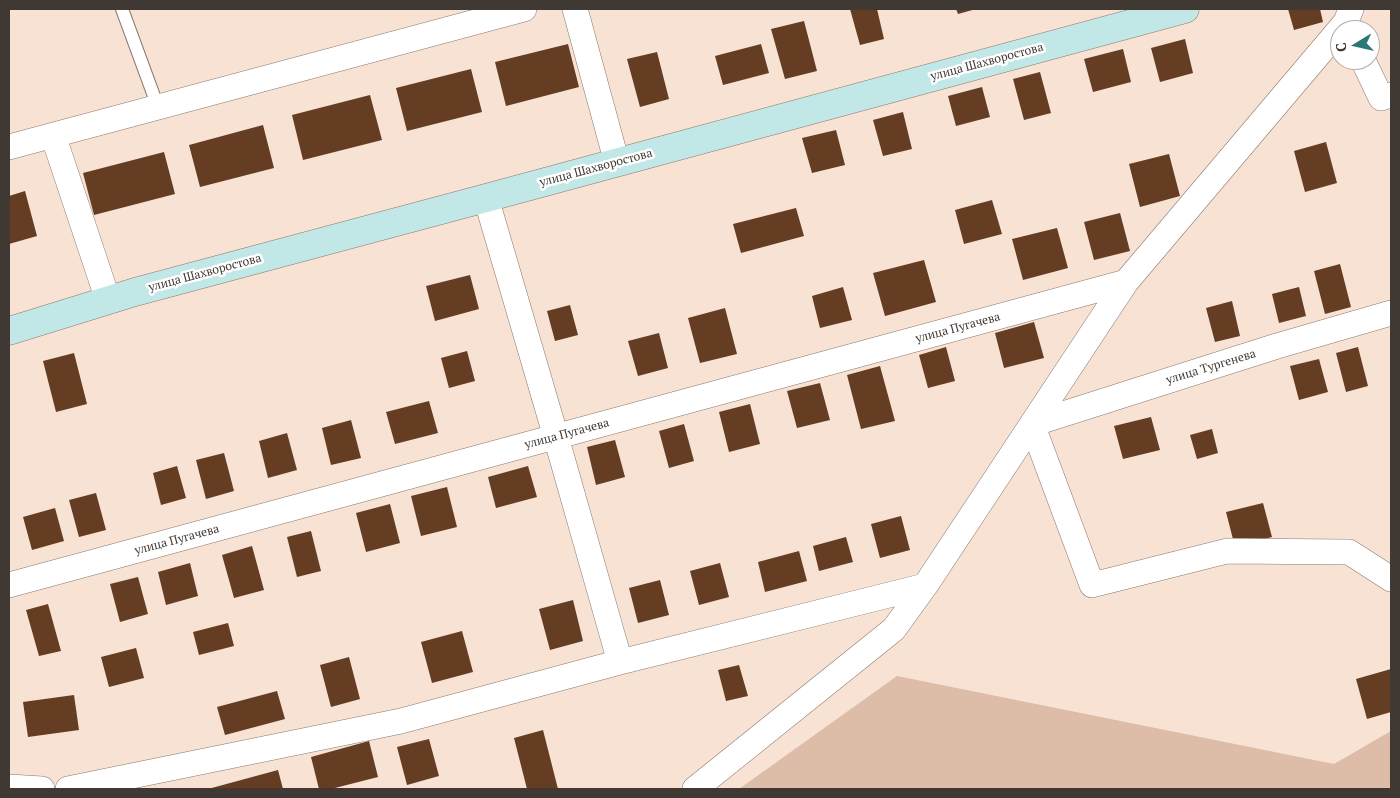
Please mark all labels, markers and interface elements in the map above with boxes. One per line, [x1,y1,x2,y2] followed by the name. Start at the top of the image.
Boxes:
[1330,20,1380,70] north arrow
[929,40,1045,84] street label: улица Шахворостова
[1331,41,1351,53] text: С
[538,146,654,190] street label: улица Шахворостова
[147,251,263,295] street label: улица Шахворостова
[914,310,1002,346] street label: улица Пугачева
[1164,346,1258,388] street label: улица Тургенева
[523,416,611,452] street label: улица Пугачева
[133,522,221,558] street label: улица Пугачева

